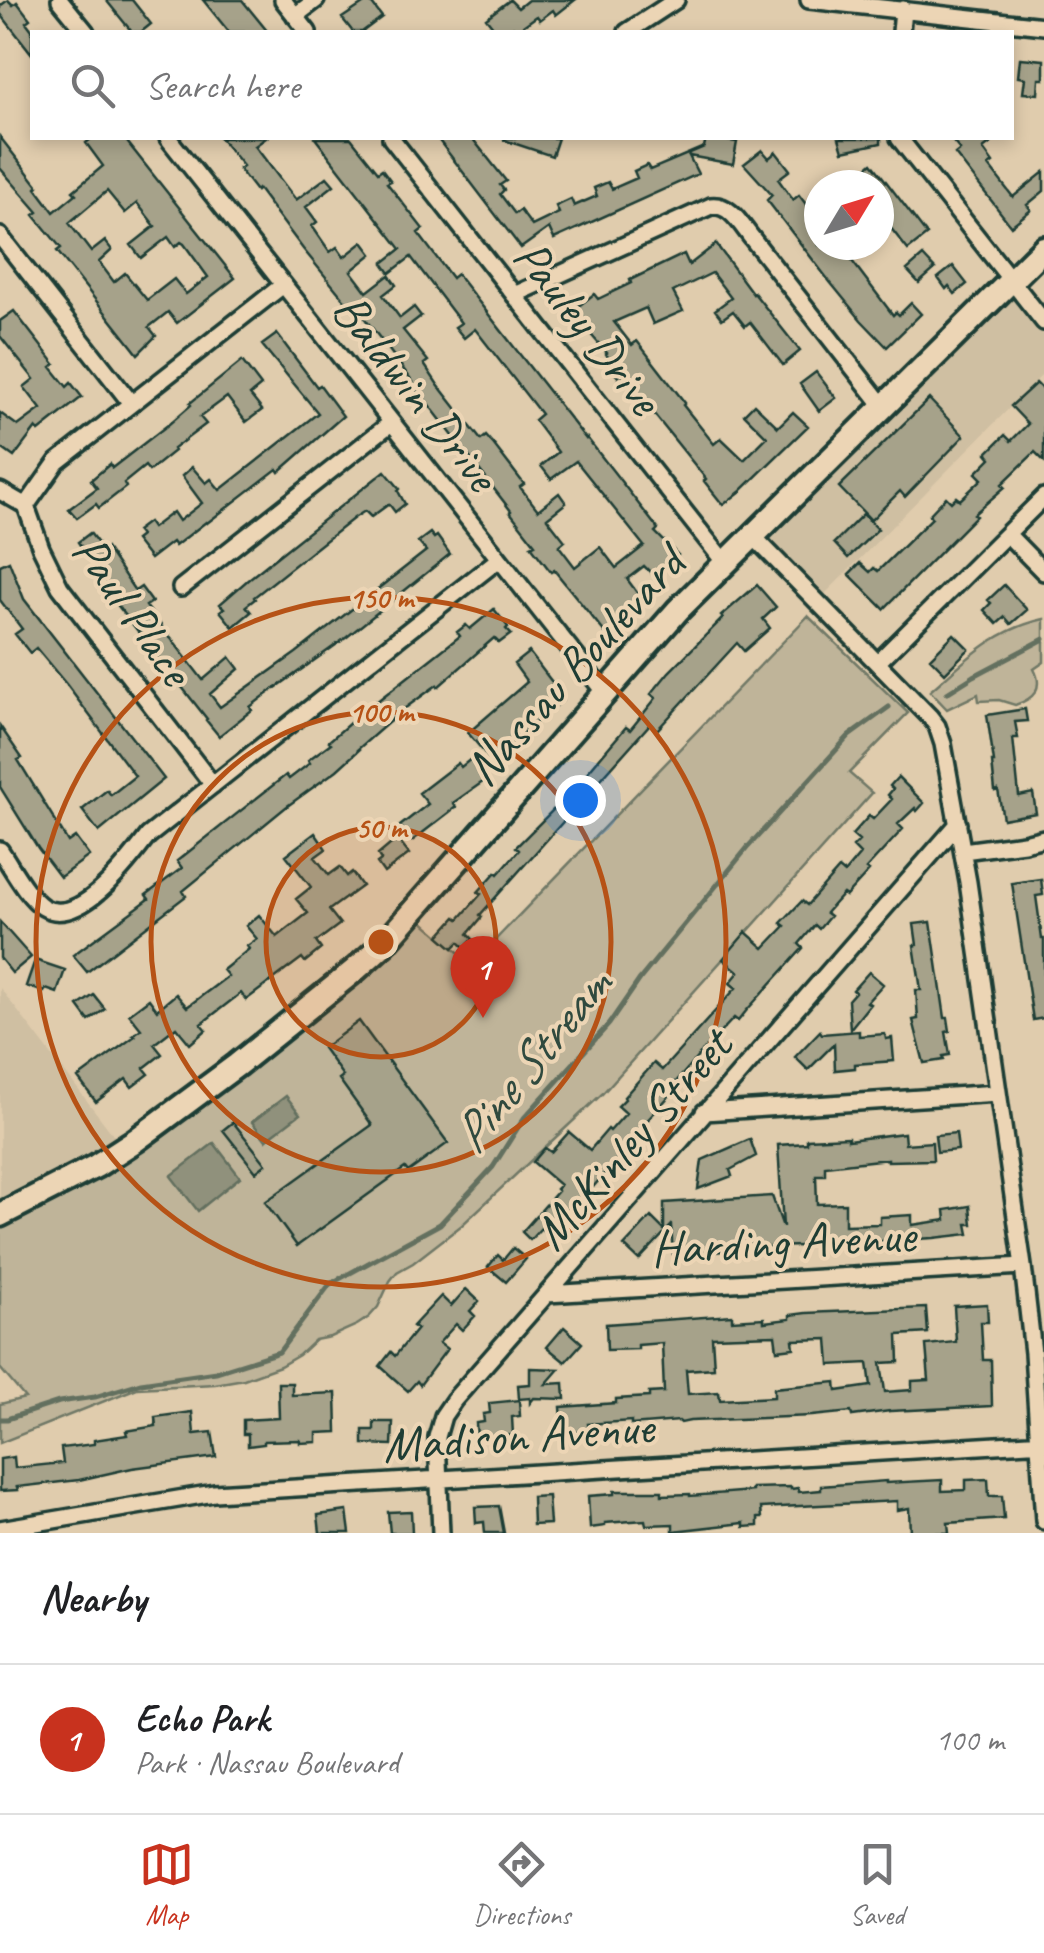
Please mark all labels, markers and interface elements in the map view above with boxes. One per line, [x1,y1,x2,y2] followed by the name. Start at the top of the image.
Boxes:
[30,30,1014,140] search box
[65,58,120,113] icon: search
[145,62,300,109] text: Search here
[804,170,894,260] north arrow
[500,227,677,429] street label: Pauley Drive
[319,280,515,507] street label: Baldwin Drive
[58,522,209,700] street label: Paul Place
[451,528,703,798] street label: Nassau Boulevard
[349,579,416,617] text: 150 m
[349,693,416,731] text: 100 m
[555,775,606,826] your location
[356,809,409,847] text: 50 m
[363,924,399,960] centre of rings
[450,936,516,1018] pin: 1
[437,952,628,1166] water label: Pine Stream
[519,1012,748,1262] street label: McKinley Street
[649,1203,920,1280] street label: Harding Avenue
[381,1394,658,1476] street label: Madison Avenue
[40,1572,146,1625] text: Nearby
[135,1695,269,1742] text: Echo Park
[65,1719,80,1760] text: 1
[935,1719,1004,1760] text: 100 m
[135,1742,399,1783] text: Park · Nassau Boulevard
[139,1837,194,1932] tab: Map
[473,1837,571,1932] tab: Directions
[850,1837,905,1932] tab: Saved

